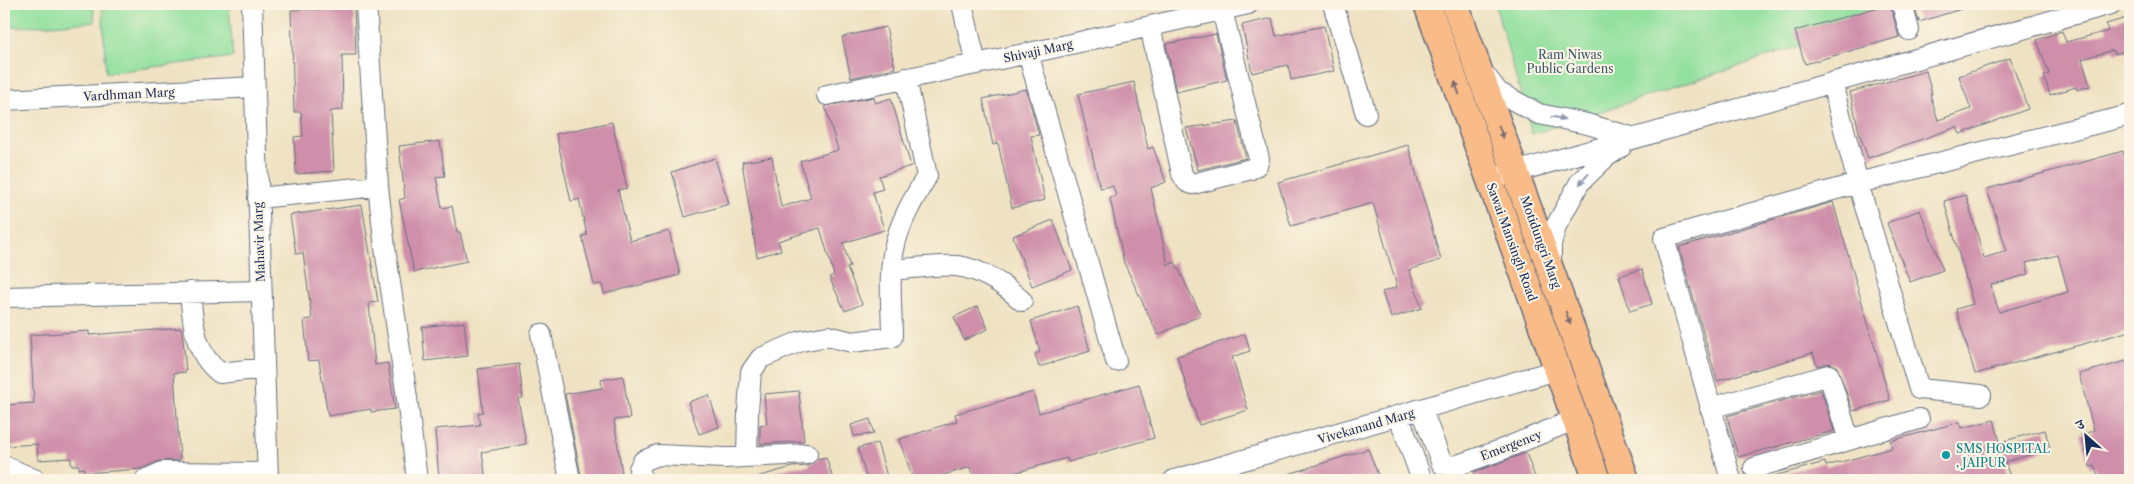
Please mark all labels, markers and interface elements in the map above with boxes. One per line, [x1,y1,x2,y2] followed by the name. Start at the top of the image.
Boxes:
[1002,36,1075,66] street label: Shivaji Marg
[1527,47,1613,76] park label: Ram Niwas Public Gardens
[1453,81,1460,96] one-way arrow
[82,84,176,104] street label: Vardhman Marg
[1551,114,1566,122] one-way arrow
[1497,125,1505,140] one-way arrow
[1578,173,1590,185] one-way arrow
[1484,181,1541,304] street label: Sawai Mansingh Road
[1517,194,1565,291] street label: Motidungri Marg
[250,201,268,282] street label: Mahavir Marg
[1565,310,1572,325] one-way arrow
[1315,405,1417,447] street label: Vivekanand Marg
[2062,412,2112,462] north arrow
[2072,414,2088,435] text: उ
[1478,426,1544,464] street label: Emergency
[1956,441,2050,470] place label: SMS HOSPITAL , JAIPUR
[1940,449,1952,461] marker: SMS HOSPITAL , JAIPUR

